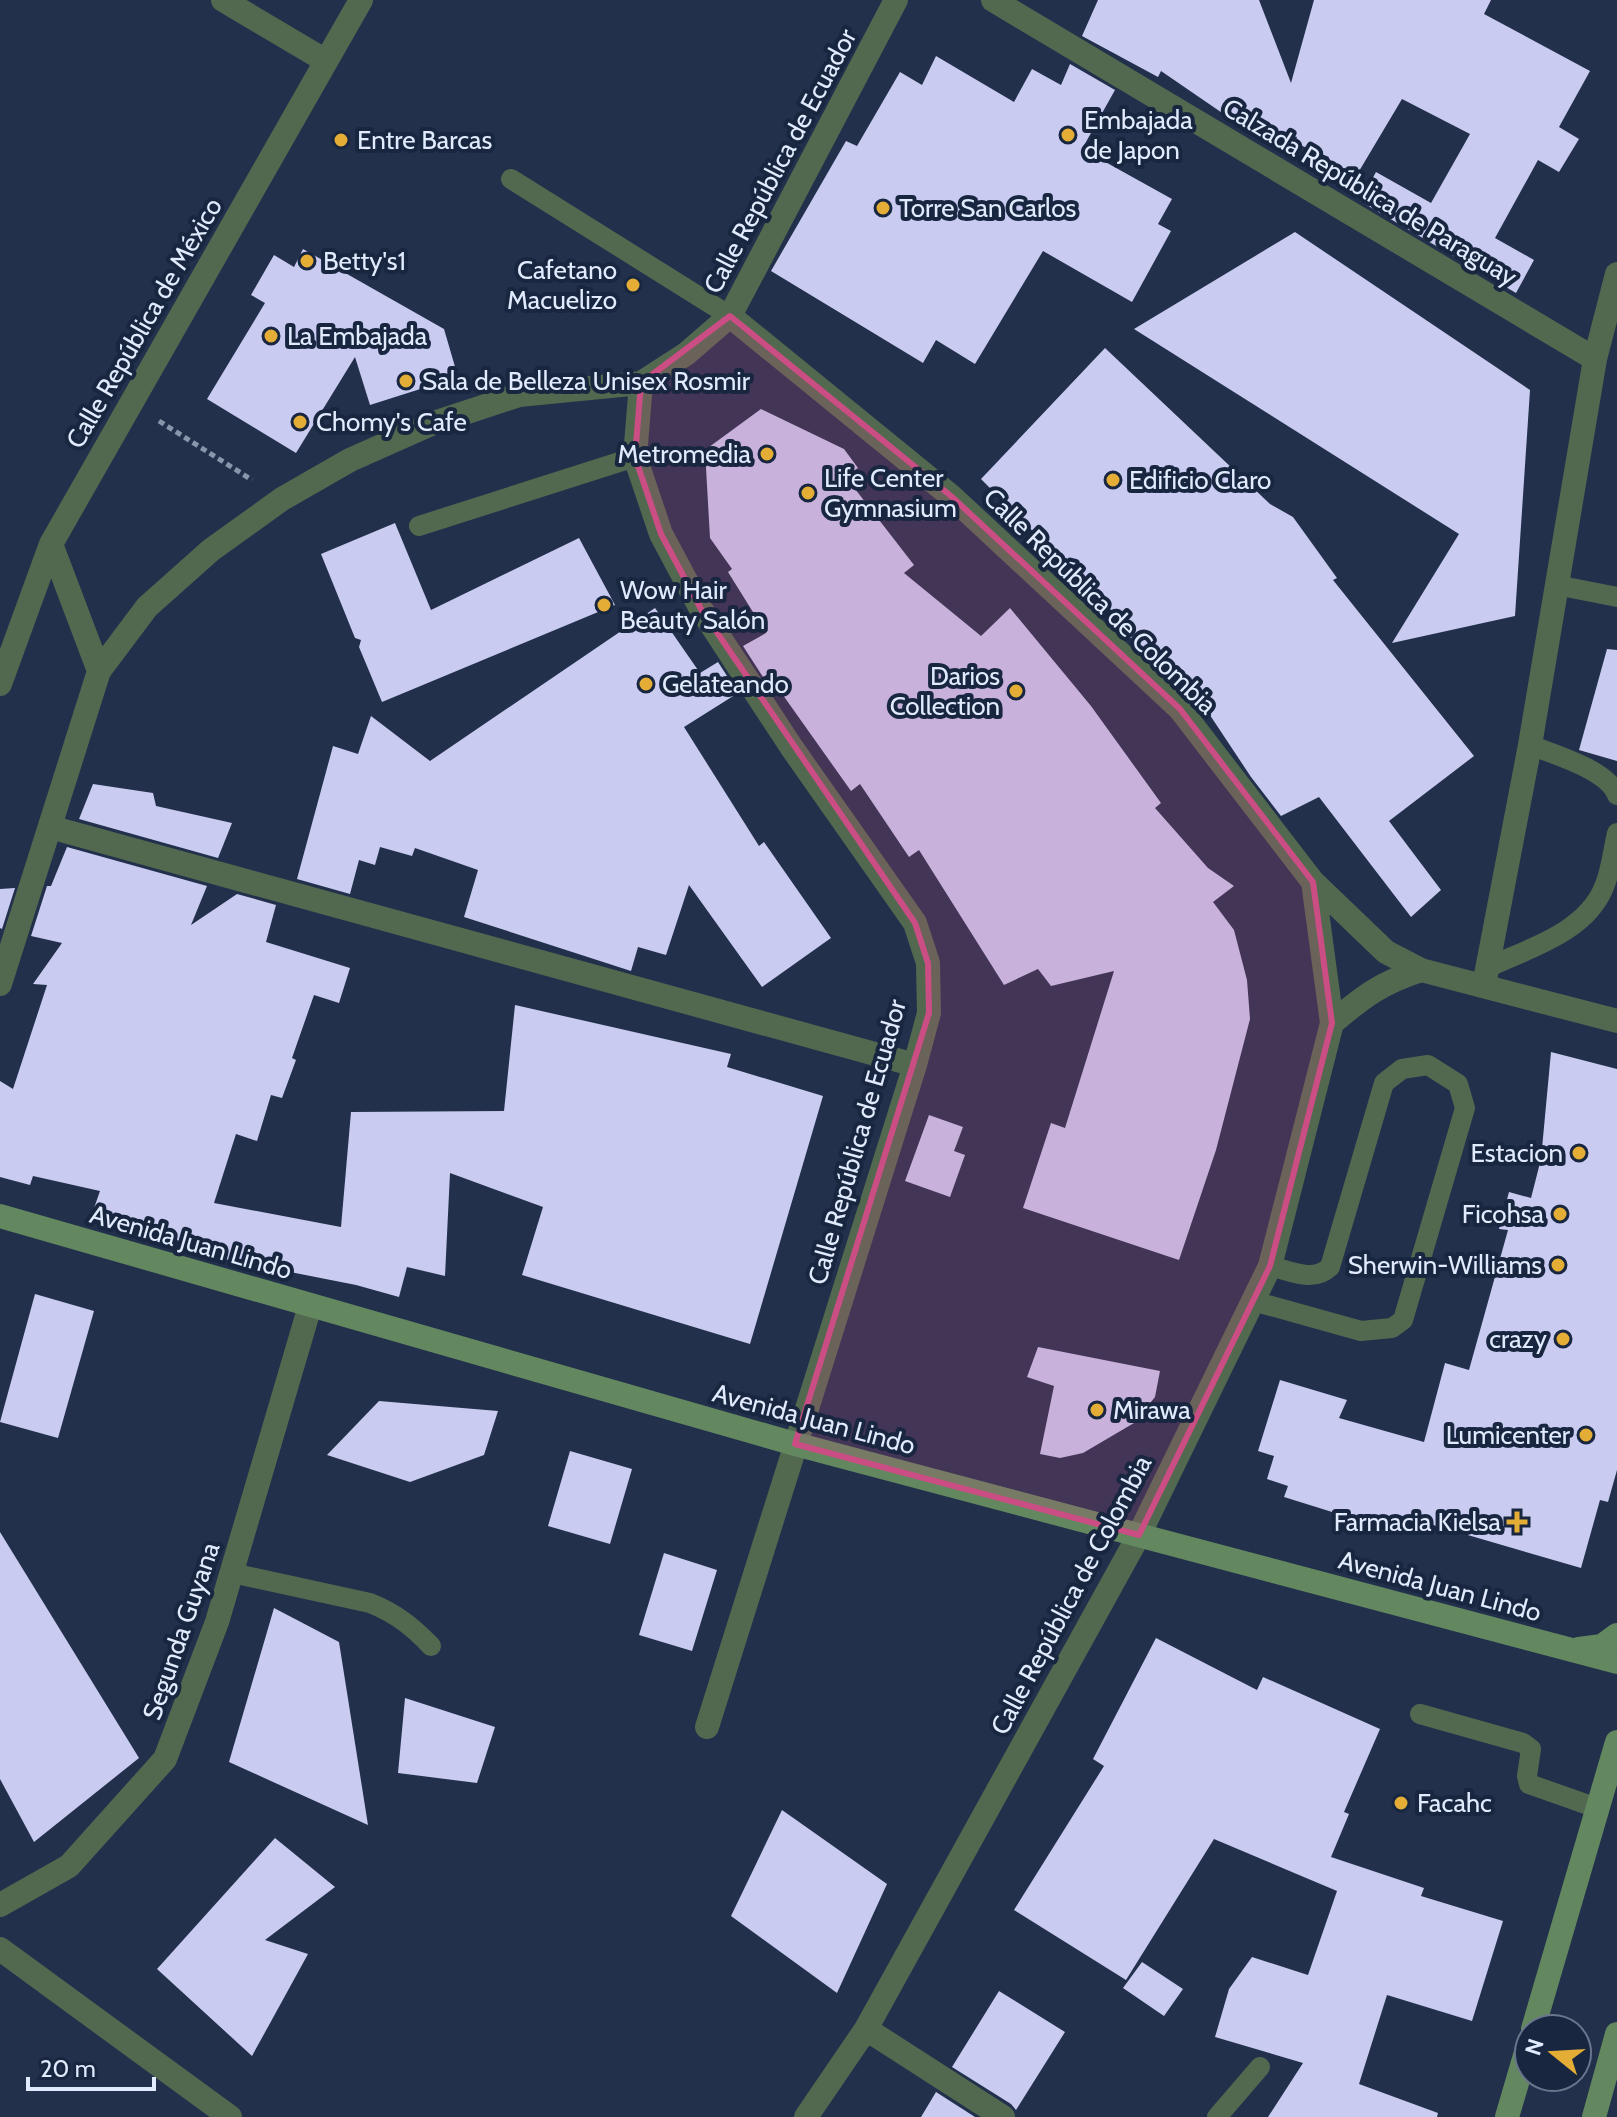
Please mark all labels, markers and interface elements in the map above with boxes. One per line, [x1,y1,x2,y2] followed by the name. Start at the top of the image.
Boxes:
[697,23,864,299] street label: Calle República de Ecuador
[1217,91,1523,293] street label: Calzada República de Paraguay
[1084,104,1193,166] place label: Embajada de Japon
[357,124,492,156] place label: Entre Barcas
[1059,126,1077,144] marker: Embajada de Japon
[332,131,350,149] marker: Entre Barcas
[59,192,229,454] street label: Calle República de México
[899,192,1076,224] place label: Torre San Carlos
[874,199,892,217] marker: Torre San Carlos
[323,245,406,277] place label: Betty's1
[298,252,316,270] marker: Betty's1
[507,254,617,316] place label: Cafetano Macuelizo
[624,276,642,294] marker: Cafetano Macuelizo
[287,320,428,352] place label: La Embajada
[262,327,280,345] marker: La Embajada
[422,365,751,397] place label: Sala de Belleza Unisex Rosmir
[397,372,415,390] marker: Sala de Belleza Unisex Rosmir
[316,406,467,438] place label: Chomy's Cafe
[291,413,309,431] marker: Chomy's Cafe
[617,438,752,470] place label: Metromedia
[758,445,776,463] marker: Metromedia
[824,462,957,524] place label: Life Center Gymnasium
[1129,464,1271,496] place label: Edificio Claro
[1104,471,1122,489] marker: Edificio Claro
[977,481,1224,721] street label: Calle República de Colombia
[799,484,817,502] marker: Life Center Gymnasium
[620,574,765,636] place label: Wow Hair Beauty Salón
[595,596,613,614] marker: Wow Hair Beauty Salón
[890,660,1000,722] place label: Darios Collection
[662,668,789,700] place label: Gelateando
[637,675,655,693] marker: Gelateando
[1007,682,1025,700] marker: Darios Collection
[801,995,913,1288] street label: Calle República de Ecuador
[1471,1137,1563,1169] place label: Estacion
[1570,1144,1588,1162] marker: Estacion
[86,1198,296,1286] street label: Avenida Juan Lindo
[1462,1198,1545,1230] place label: Ficohsa
[1551,1205,1569,1223] marker: Ficohsa
[1348,1249,1542,1281] place label: Sherwin-Williams
[1549,1256,1567,1274] marker: Sherwin-Williams
[1489,1323,1547,1355] place label: crazy
[1554,1330,1572,1348] marker: crazy
[709,1377,919,1461] street label: Avenida Juan Lindo
[1113,1394,1191,1426] place label: Mirawa
[1088,1401,1106,1419] marker: Mirawa
[1446,1419,1571,1451] place label: Lumicenter
[1577,1426,1595,1444] marker: Lumicenter
[984,1449,1159,1740] street label: Calle República de Colombia
[1334,1506,1502,1538] place label: Farmacia Kielsa
[1508,1513,1526,1531] marker: Farmacia Kielsa
[136,1537,227,1724] street label: Segunda Guyana
[1335,1544,1545,1628] street label: Avenida Juan Lindo
[1417,1787,1492,1819] place label: Facahc
[1392,1794,1410,1812] marker: Facahc
[1513,2013,1593,2093] north arrow
[1519,2035,1550,2059] text: N
[28,2041,154,2091] scale bar
[40,2054,96,2083] text: 20 m

